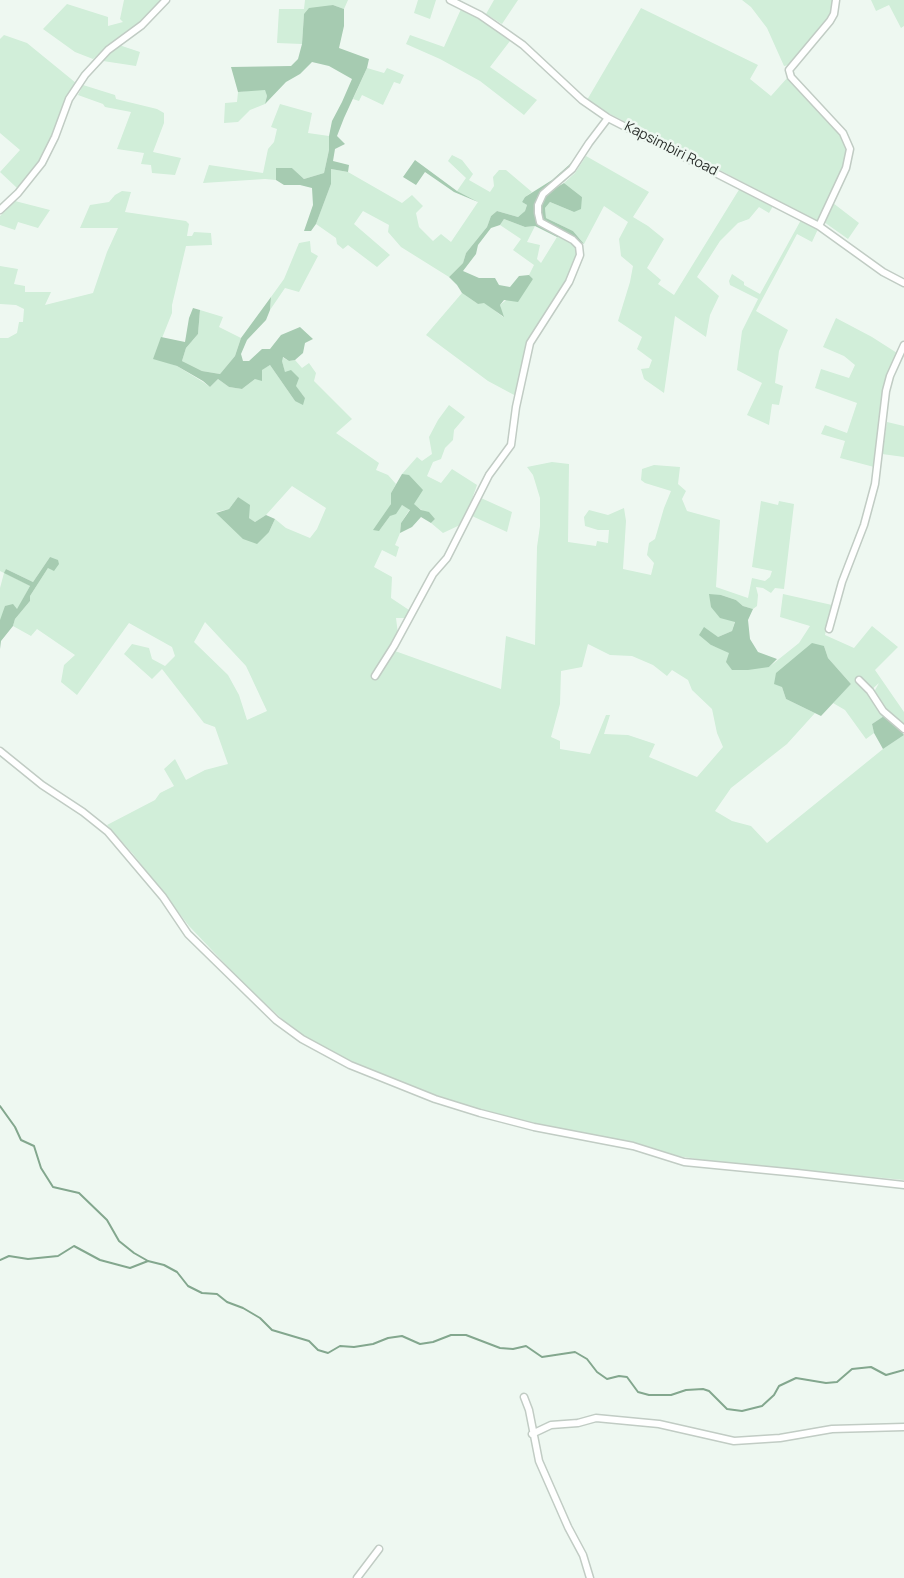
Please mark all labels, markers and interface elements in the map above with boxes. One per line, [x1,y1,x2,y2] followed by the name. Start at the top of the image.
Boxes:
[621,118,721,180] street label: Kapsimbiri Road

